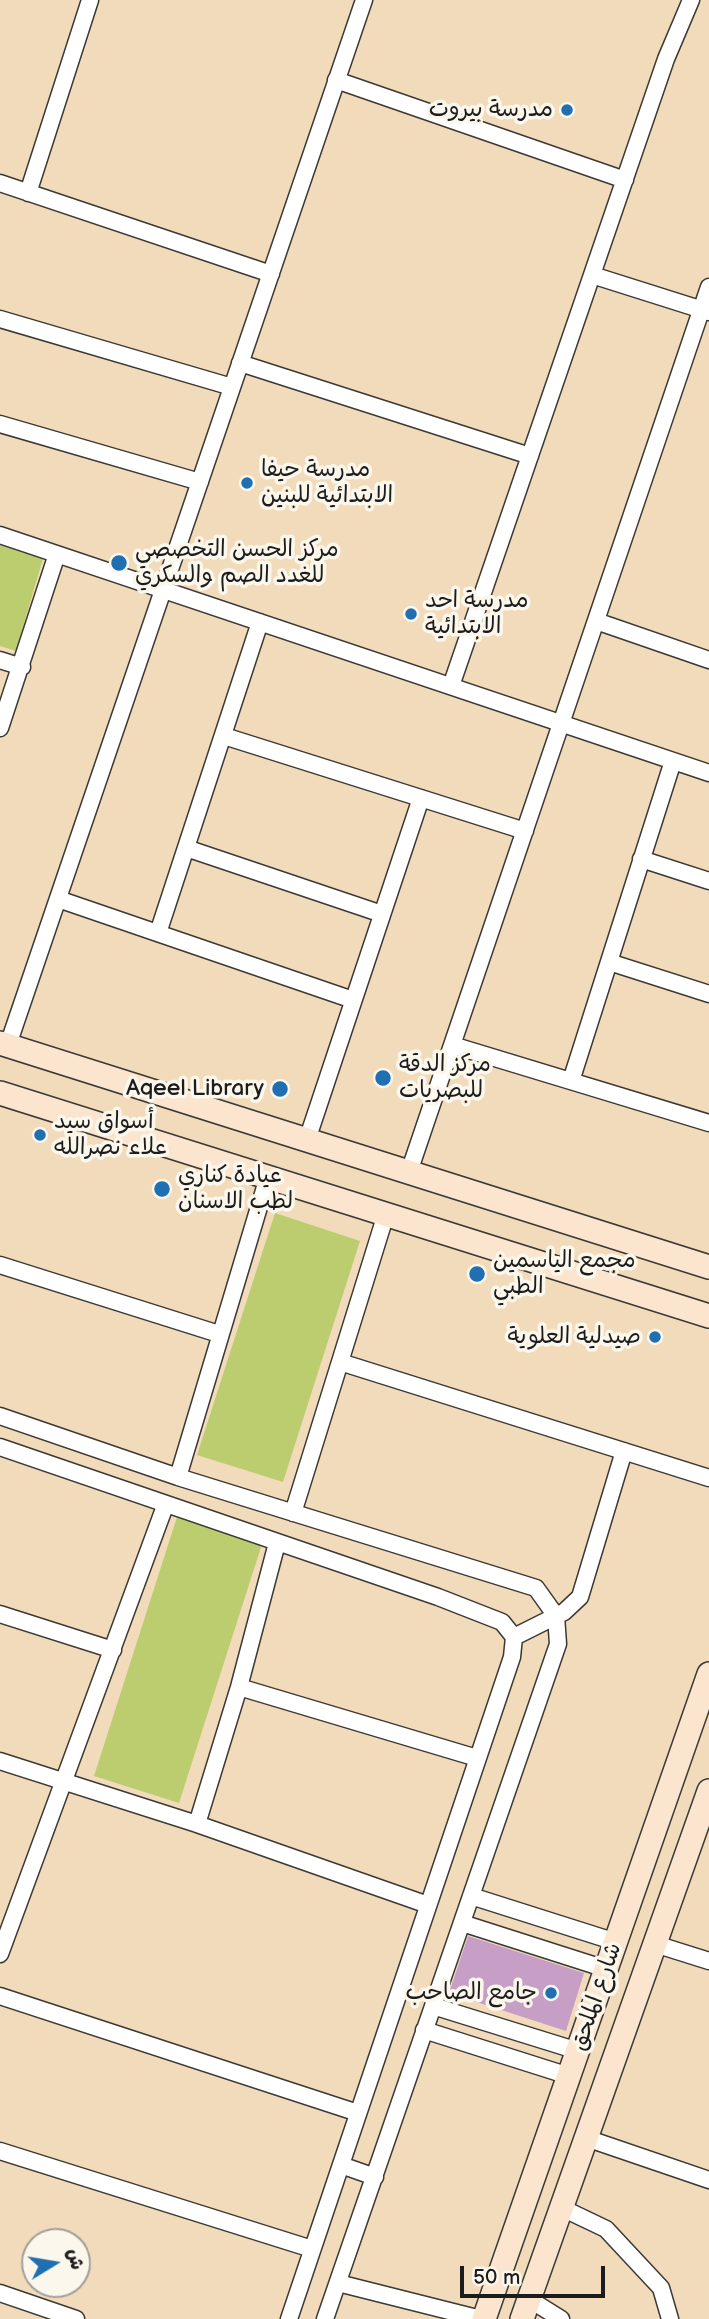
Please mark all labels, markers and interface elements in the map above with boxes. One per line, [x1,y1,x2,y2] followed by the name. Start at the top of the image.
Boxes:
[429,96,553,124] place label: مدرسة بيروت
[559,102,575,118] marker: مدرسة بيروت
[261,456,393,510] place label: مدرسة حيفا الابتدائية للبنين
[239,475,255,491] marker: مدرسة حيفا الابتدائية للبنين
[135,536,339,590] place label: مركز الحسن التخصصي للغدد الصم والسكري
[109,553,129,573] marker: مركز الحسن التخصصي للغدد الصم والسكري
[425,587,528,641] place label: مدرسة احد الابتدائية
[403,606,419,622] marker: مدرسة احد الابتدائية
[399,1051,491,1105] place label: مركز الدقة للبصريات
[373,1068,393,1088] marker: مركز الدقة للبصريات
[126,1075,264,1103] place label: Aqeel Library
[270,1079,290,1099] marker: Aqeel Library
[54,1108,167,1162] place label: أسواق سيد علاء نصرالله
[32,1127,48,1143] marker: أسواق سيد علاء نصرالله
[178,1162,293,1216] place label: عيادة كناري لطب الاسنان
[152,1179,172,1199] marker: عيادة كناري لطب الاسنان
[493,1247,636,1301] place label: مجمع الياسمين الطبي
[467,1264,487,1284] marker: مجمع الياسمين الطبي
[508,1323,641,1351] place label: صيدلية العلوية
[647,1329,663,1345] marker: صيدلية العلوية
[566,1939,628,2055] street label: شارع الملحق
[405,1979,537,2007] place label: جامع الصاحب
[543,1985,559,2001] marker: جامع الصاحب
[21,2228,91,2298] north arrow
[62,2247,88,2272] text: ش
[464,2252,609,2296] scale bar
[473,2265,520,2290] text: 50 m

